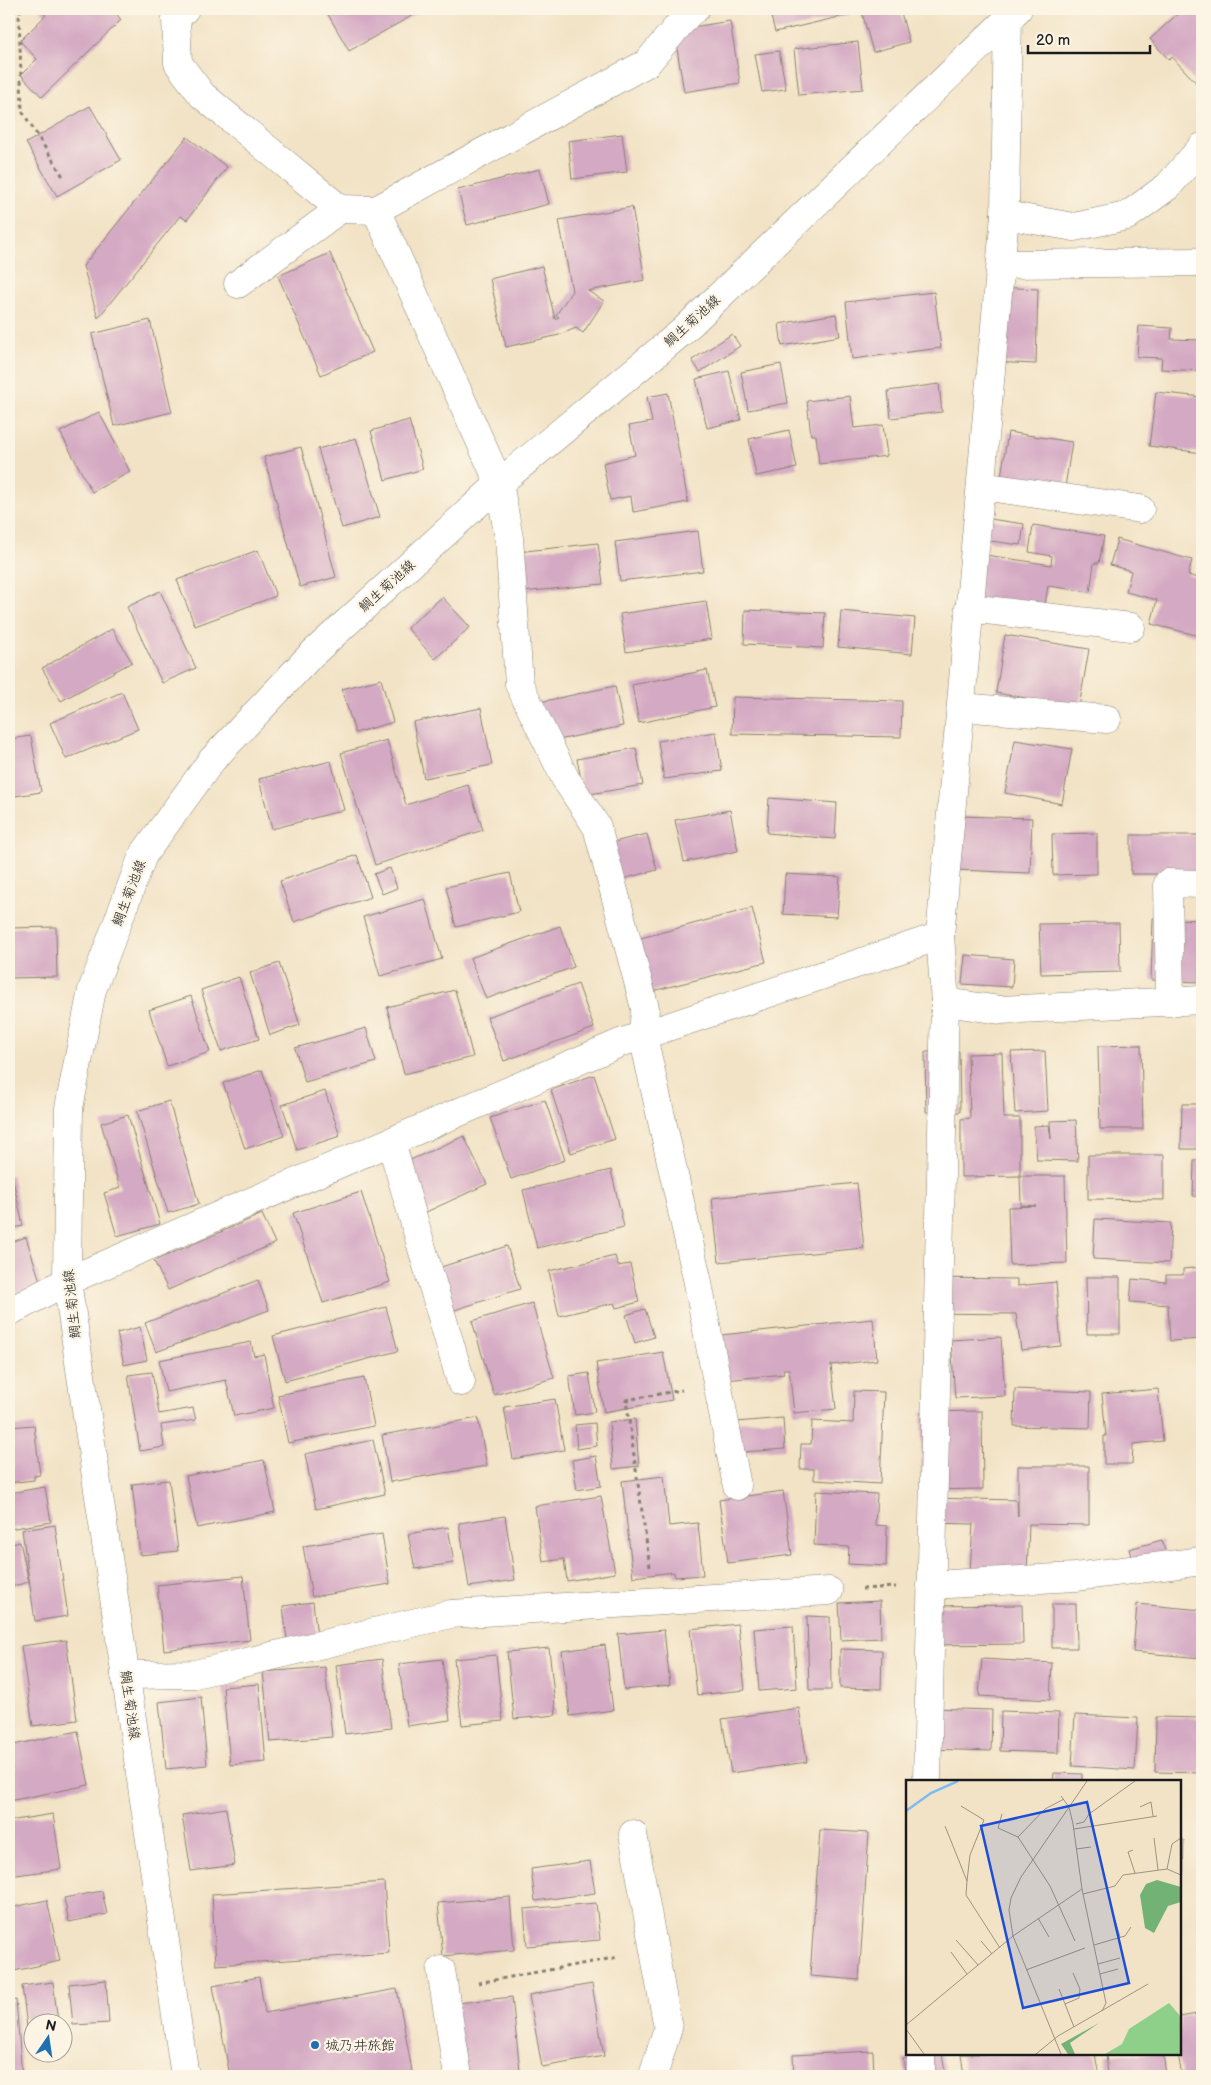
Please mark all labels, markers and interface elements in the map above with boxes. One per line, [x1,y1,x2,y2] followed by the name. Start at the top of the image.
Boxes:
[1028,22,1151,54] scale bar
[1036,31,1070,50] text: 20 m
[660,291,724,351] street label: 鯛生菊池線
[355,556,419,616] street label: 鯛生菊池線
[109,857,149,929] street label: 鯛生菊池線
[60,1268,84,1340] street label: 鯛生菊池線
[117,1669,143,1741] street label: 鯛生菊池線
[906,1780,1181,2055] inset map
[22,2012,72,2062] north arrow
[44,2016,58,2035] text: N
[325,2037,395,2054] place label: 城乃井旅館
[309,2039,321,2051] marker: 城乃井旅館

